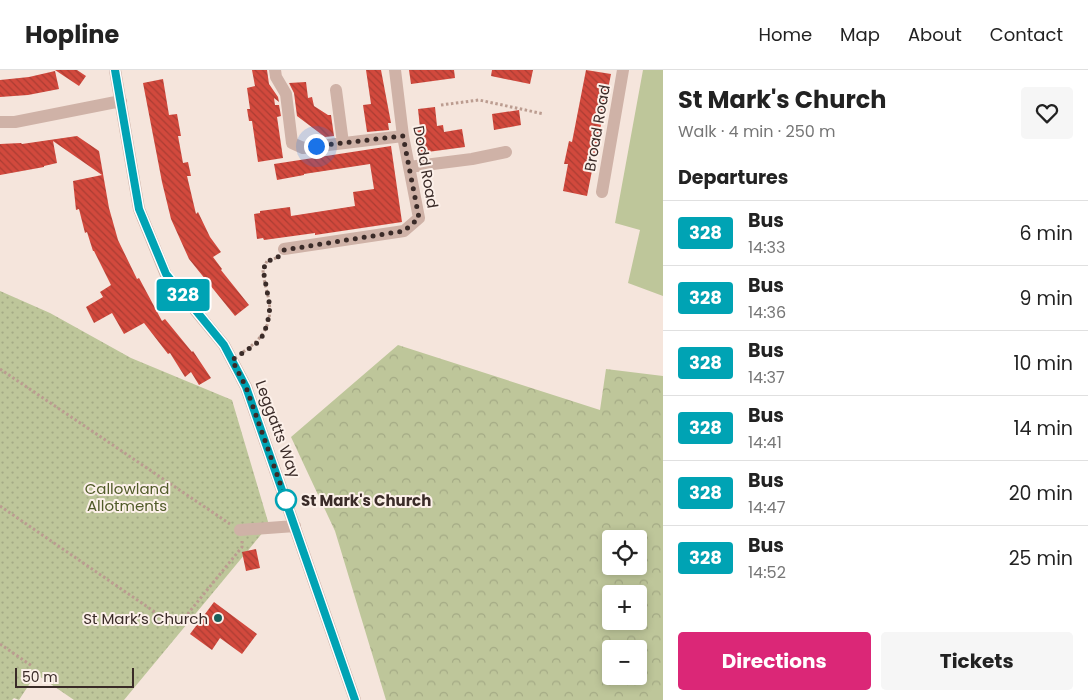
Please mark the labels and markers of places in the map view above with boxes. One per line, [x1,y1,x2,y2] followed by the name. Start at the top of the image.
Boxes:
[275,489,297,511] marker: St Mark's Church
[301,490,431,511] place label: St Mark's Church
[83,608,208,629] place label: St Mark’s Church
[212,612,224,624] marker: St Mark’s Church

